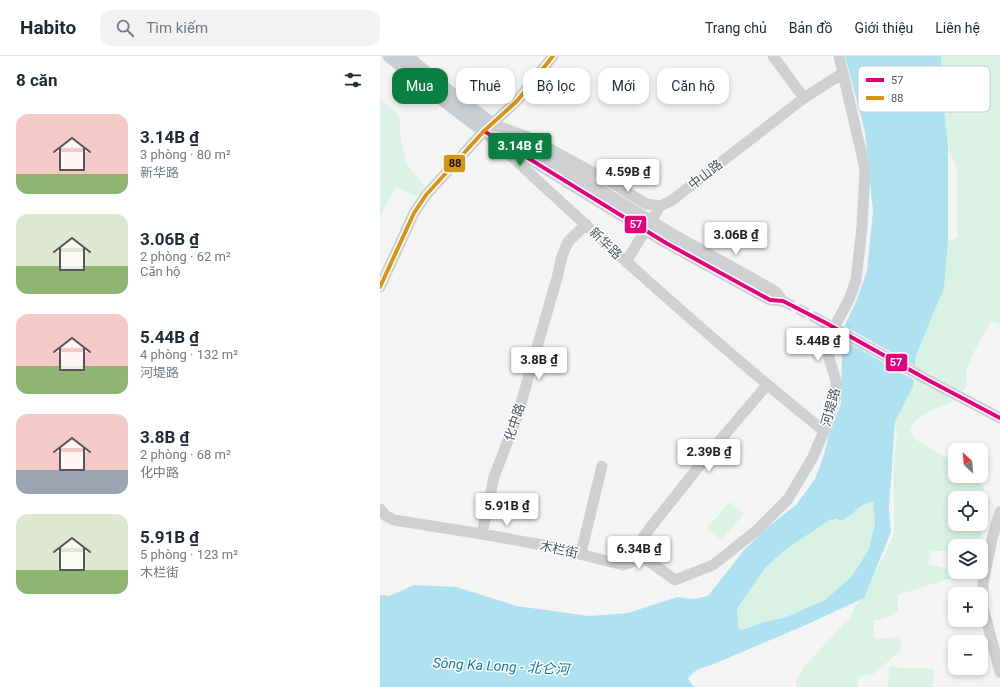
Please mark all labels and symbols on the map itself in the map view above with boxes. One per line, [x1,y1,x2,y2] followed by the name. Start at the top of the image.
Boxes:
[858,66,990,112] legend
[891,74,903,87] text: 57
[891,92,903,105] text: 88
[483,133,557,167] pin: 3.14B ₫
[443,154,466,173] line badge: 88
[685,156,725,192] street label: 中山路
[449,157,461,170] text: 88
[591,159,665,193] pin: 4.59B ₫
[624,215,647,234] line badge: 57
[630,218,642,231] text: 57
[699,222,773,256] pin: 3.06B ₫
[586,224,625,262] street label: 新华路
[781,328,855,362] pin: 5.44B ₫
[506,347,572,381] pin: 3.8B ₫
[885,353,908,372] line badge: 57
[890,356,902,369] text: 57
[818,386,843,428] street label: 河堤路
[501,401,528,443] street label: 化中路
[672,439,746,473] pin: 2.39B ₫
[948,443,988,483] north arrow
[470,493,544,527] pin: 5.91B ₫
[602,536,676,570] pin: 6.34B ₫
[538,538,580,561] street label: 木栏街
[432,654,573,678] water label: Sông Ka Long - 北仑河

